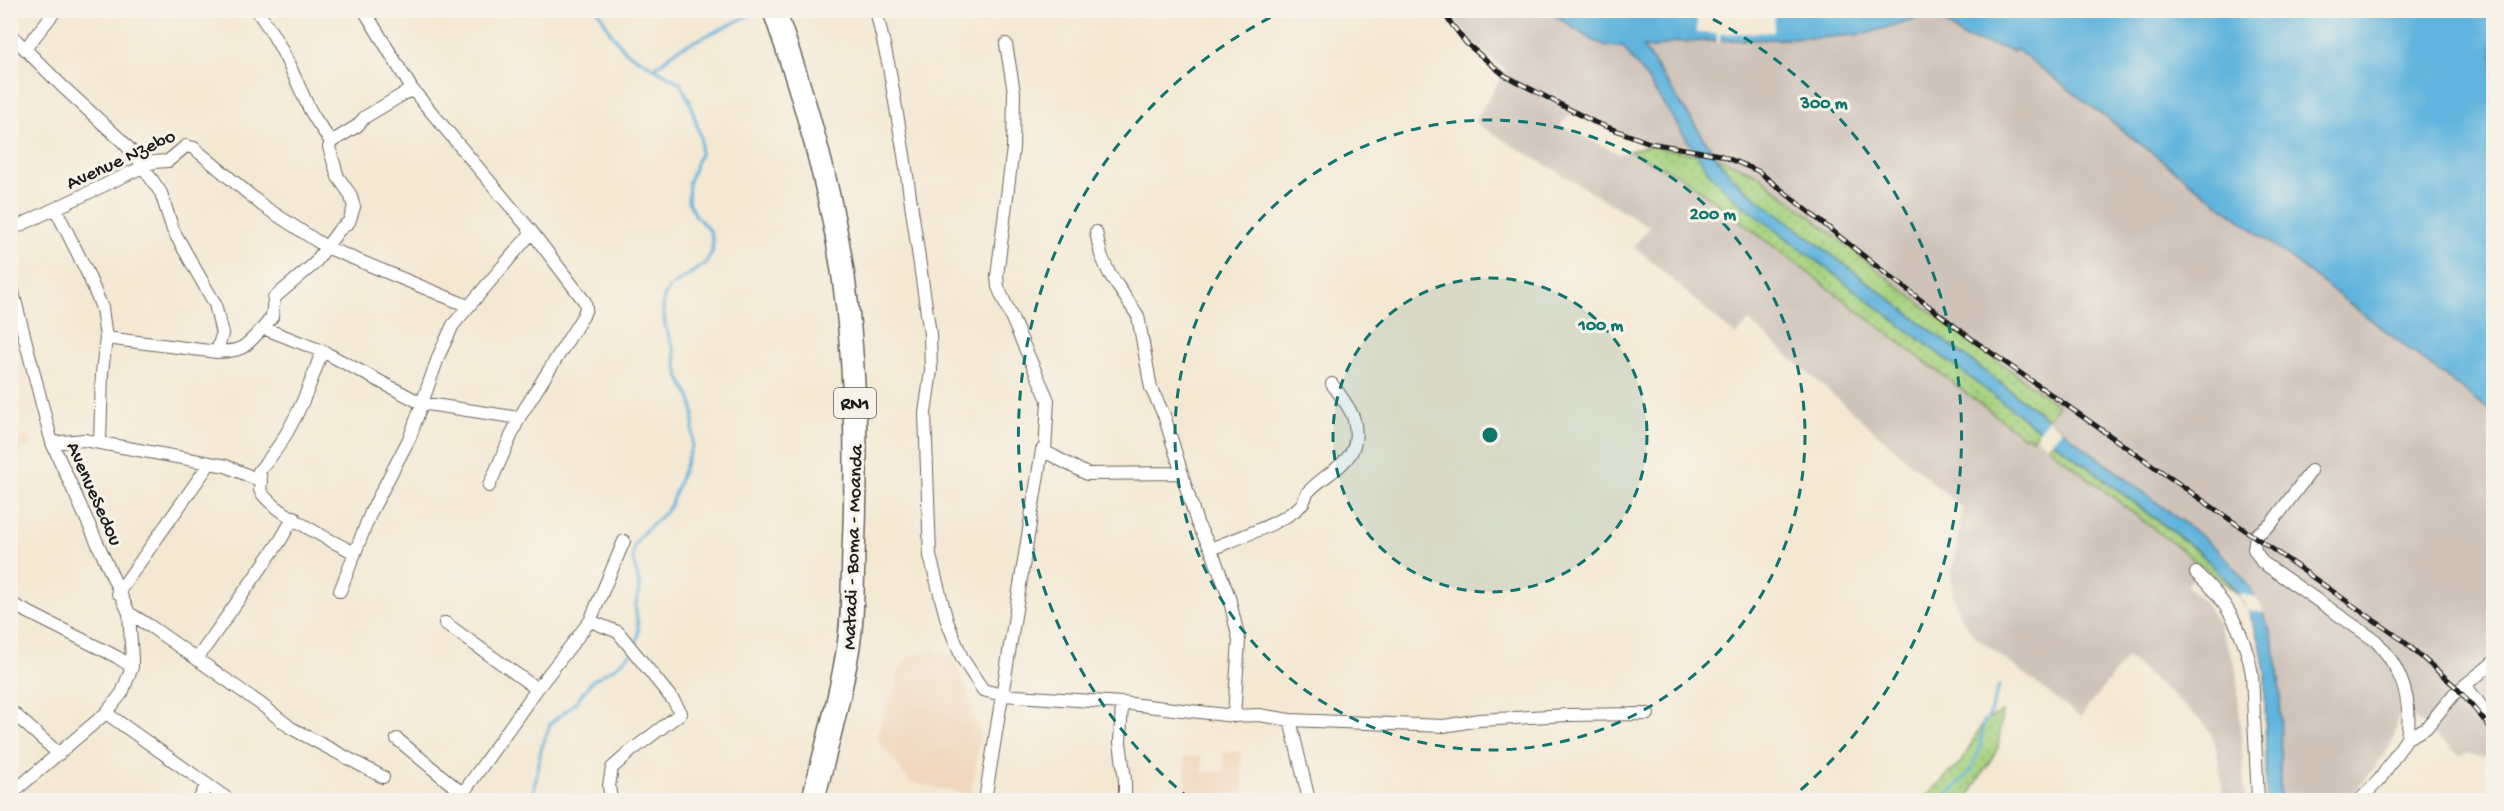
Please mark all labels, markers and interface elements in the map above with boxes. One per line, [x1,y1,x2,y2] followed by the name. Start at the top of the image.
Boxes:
[1800,94,1848,115] text: 300 m
[63,126,180,197] street label: Avenue Nzebo
[1690,205,1736,226] text: 200 m
[1578,316,1624,337] text: 100 m
[834,388,876,418] road number: RN1
[1480,425,1500,445] centre of rings
[60,439,126,550] street label: AvenueSedou
[839,443,870,650] street label: Matadi - Boma - Moanda

